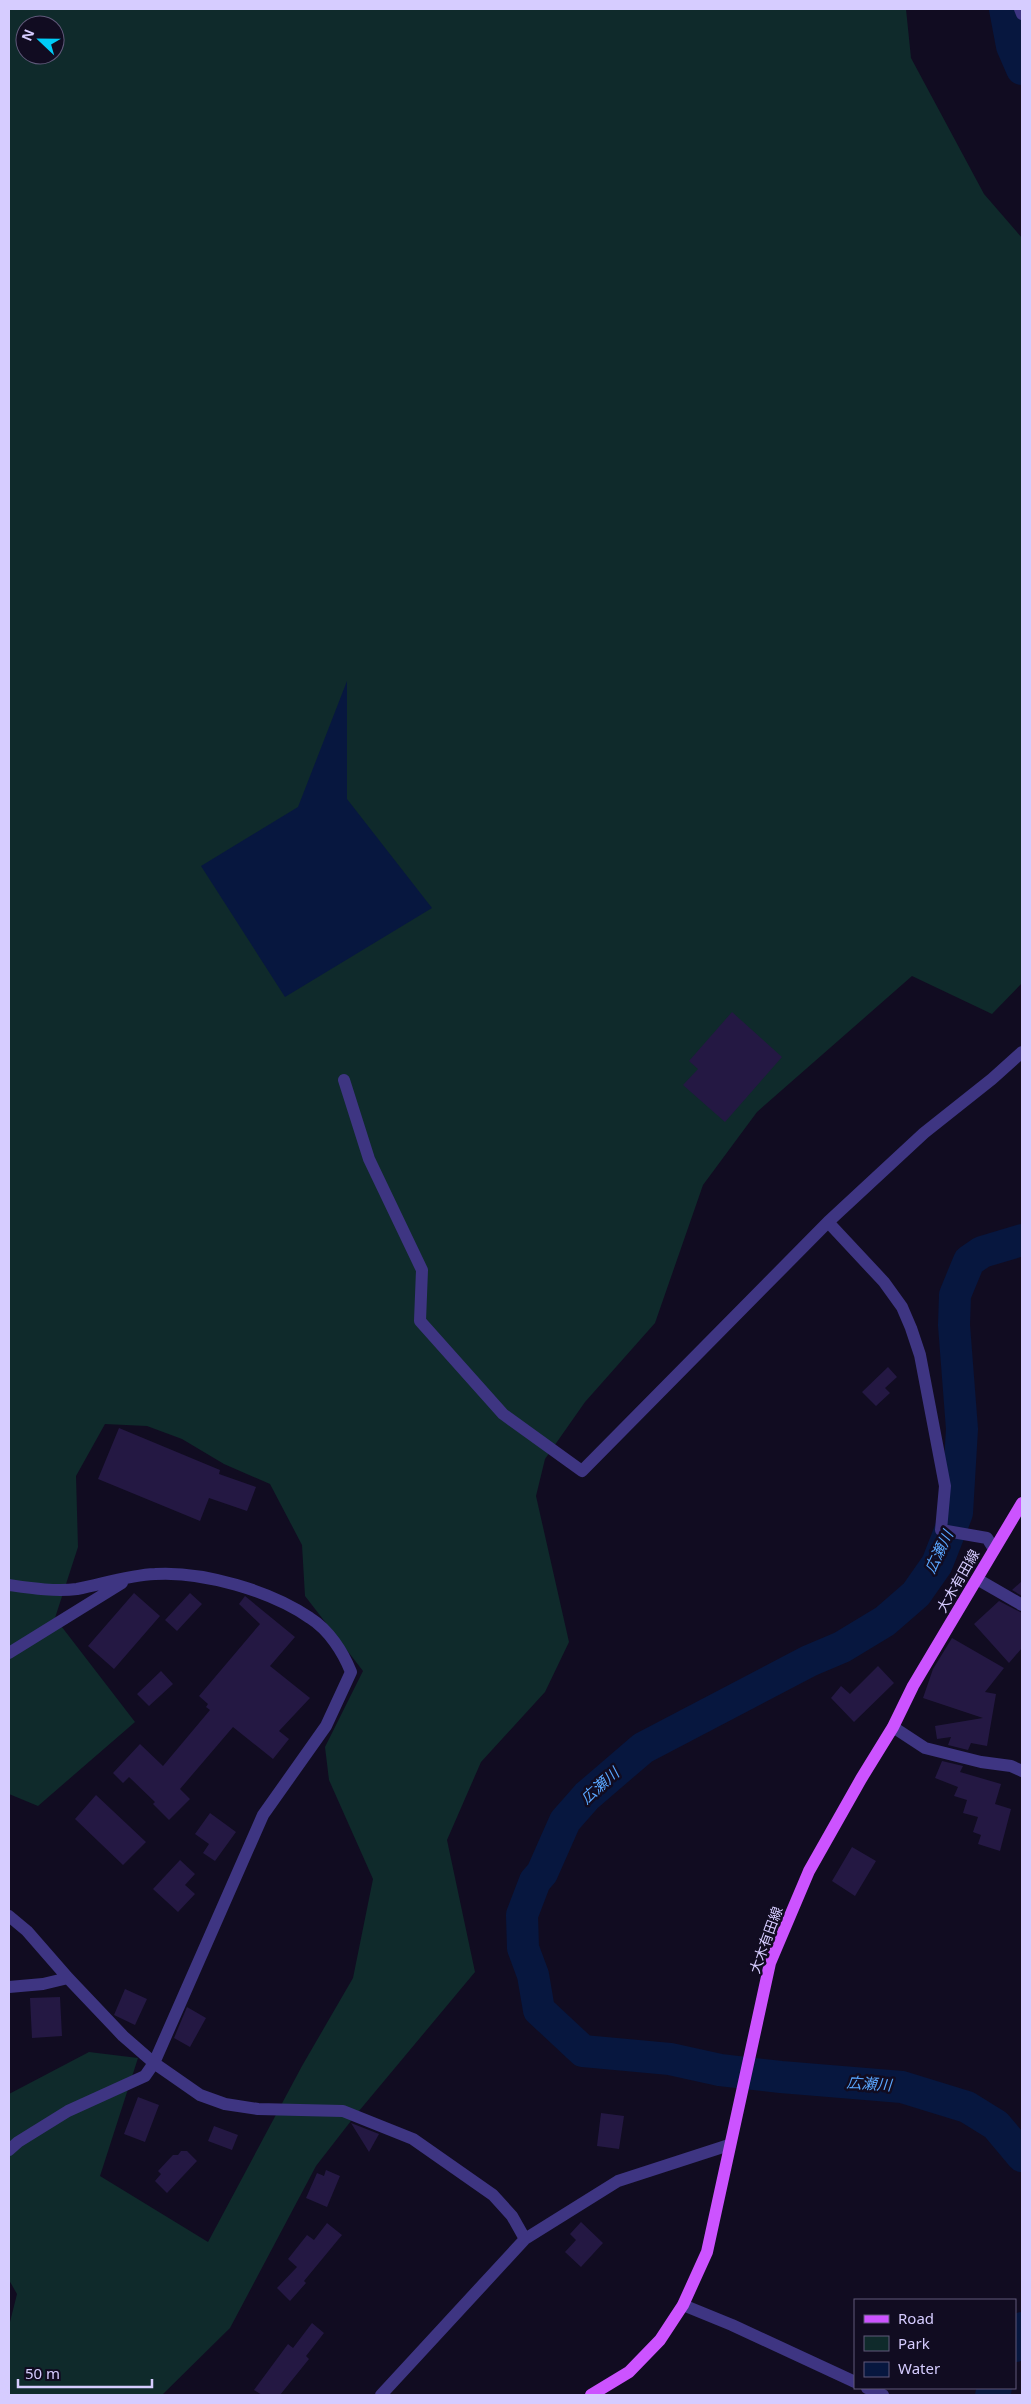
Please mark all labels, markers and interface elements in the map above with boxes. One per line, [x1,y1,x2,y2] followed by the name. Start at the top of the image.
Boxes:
[15,15,65,65] north arrow
[17,26,38,44] text: N
[919,1525,958,1576] water label: 広瀬川
[932,1546,983,1616] street label: 大木有田線
[576,1761,624,1808] water label: 広瀬川
[745,1904,786,1976] street label: 大木有田線
[846,2071,894,2095] water label: 広瀬川
[854,2299,1016,2389] legend
[898,2308,934,2328] text: Road
[898,2333,930,2353] text: Park
[18,2356,151,2388] scale bar
[898,2358,940,2378] text: Water
[25,2363,60,2383] text: 50 m

